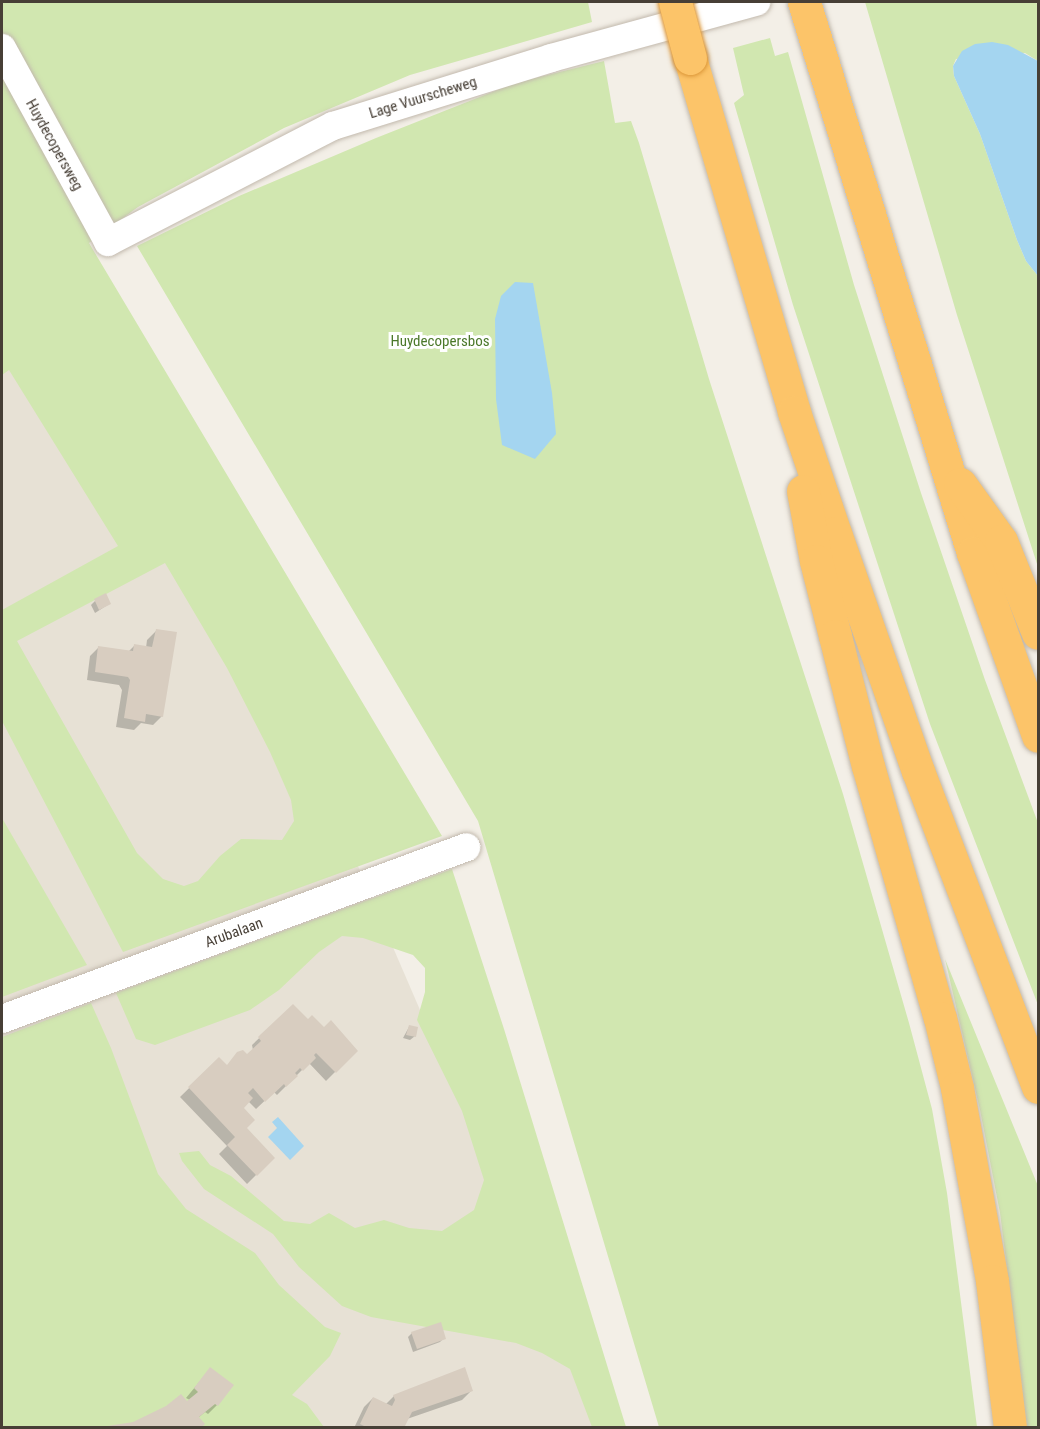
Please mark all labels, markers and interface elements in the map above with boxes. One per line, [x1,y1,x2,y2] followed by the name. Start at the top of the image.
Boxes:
[367,73,479,123] street label: Lage Vuurscheweg
[21,96,87,194] street label: Huydecopersweg
[390,333,490,351] park label: Huydecopersbos
[203,914,265,952] street label: Arubalaan

